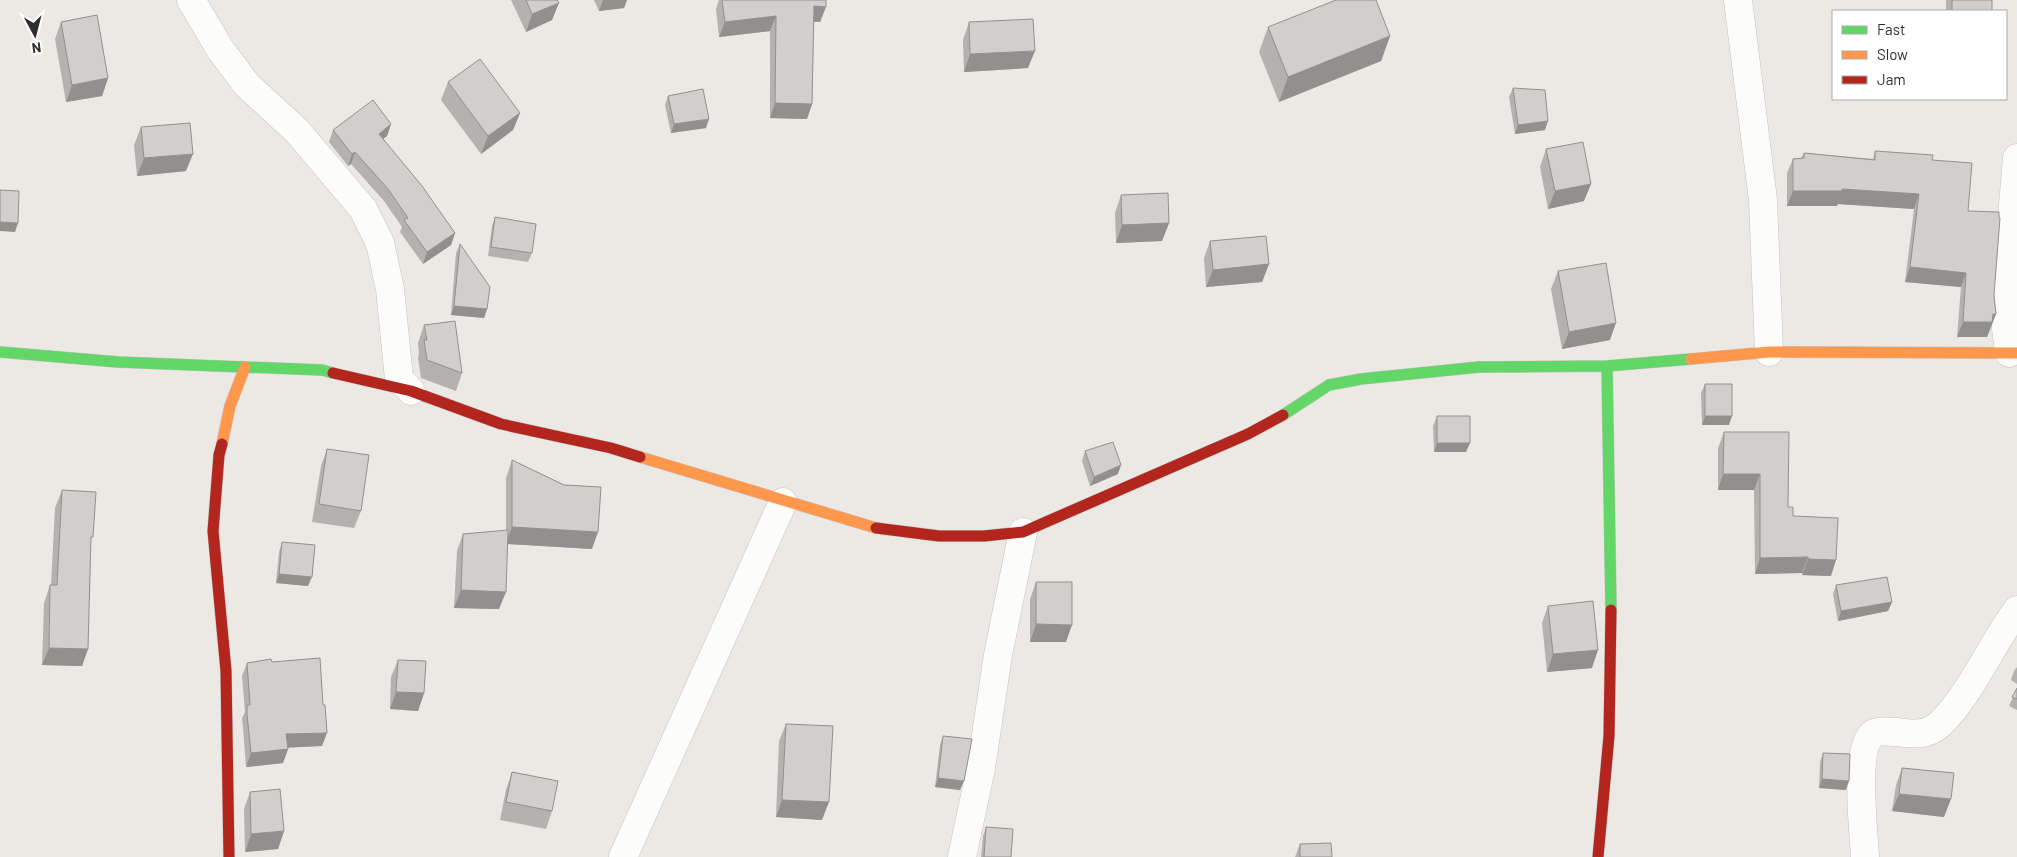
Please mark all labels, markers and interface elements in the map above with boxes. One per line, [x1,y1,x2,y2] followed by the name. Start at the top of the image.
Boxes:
[10,10,60,60] north arrow
[1832,10,2007,100] legend
[1877,20,1905,38] text: Fast
[31,39,42,57] text: N
[1877,45,1908,63] text: Slow
[1877,70,1906,88] text: Jam

